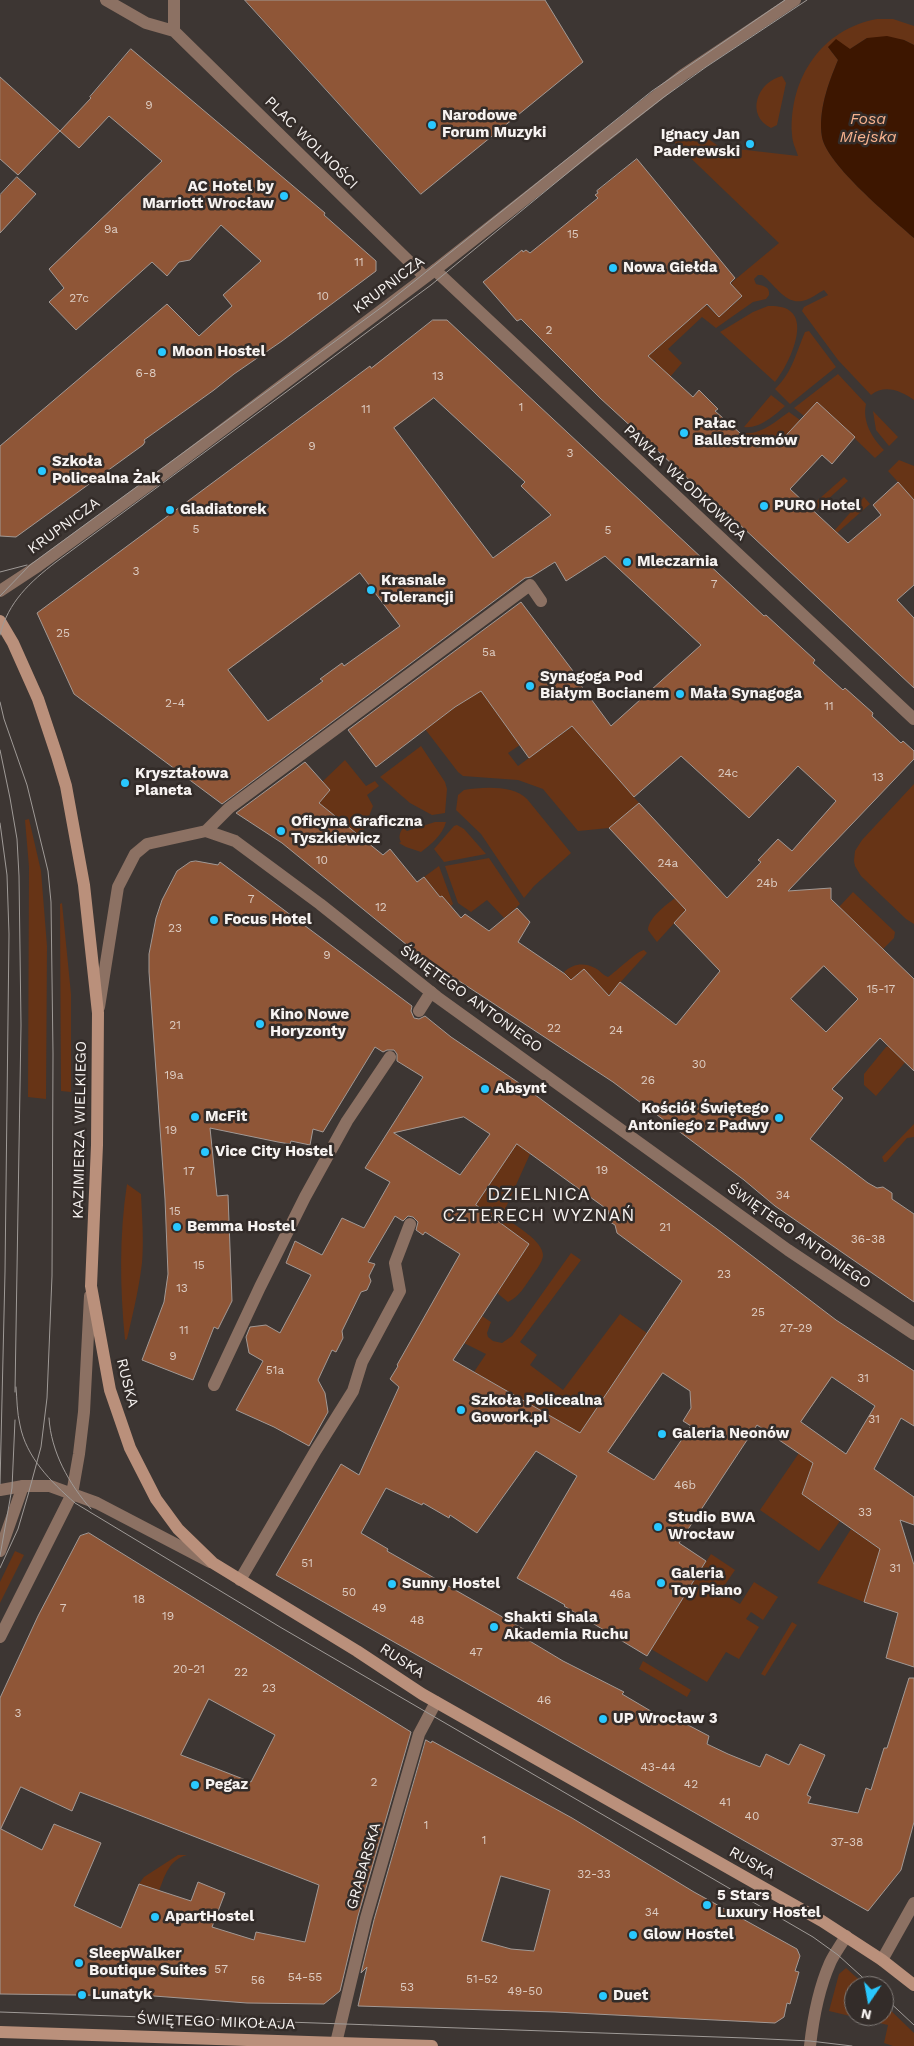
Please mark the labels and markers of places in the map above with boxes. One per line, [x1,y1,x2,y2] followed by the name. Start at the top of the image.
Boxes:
[442,107,546,142] place label: Narodowe Forum Muzyki
[426,119,438,131] marker: Narodowe Forum Muzyki
[653,126,740,161] place label: Ignacy Jan Paderewski
[744,138,756,150] marker: Ignacy Jan Paderewski
[142,178,274,213] place label: AC Hotel by Marriott Wrocław
[278,190,290,202] marker: AC Hotel by Marriott Wrocław
[623,259,717,277] place label: Nowa Giełda
[607,262,619,274] marker: Nowa Giełda
[172,343,265,361] place label: Moon Hostel
[156,346,168,358] marker: Moon Hostel
[694,415,797,450] place label: Pałac Ballestremów
[678,427,690,439] marker: Pałac Ballestremów
[52,453,161,488] place label: Szkoła Policealna Żak
[36,465,48,477] marker: Szkoła Policealna Żak
[774,497,860,515] place label: PURO Hotel
[758,500,770,512] marker: PURO Hotel
[180,501,267,519] place label: Gladiatorek
[164,504,176,516] marker: Gladiatorek
[637,553,718,571] place label: Mleczarnia
[621,556,633,568] marker: Mleczarnia
[381,572,454,607] place label: Krasnale Tolerancji
[365,584,377,596] marker: Krasnale Tolerancji
[540,668,669,703] place label: Synagoga Pod Białym Bocianem
[524,680,536,692] marker: Synagoga Pod Białym Bocianem
[690,685,802,703] place label: Mała Synagoga
[674,688,686,700] marker: Mała Synagoga
[135,765,228,800] place label: Kryształowa Planeta
[119,777,131,789] marker: Kryształowa Planeta
[291,813,422,848] place label: Oficyna Graficzna Tyszkiewicz
[275,825,287,837] marker: Oficyna Graficzna Tyszkiewicz
[224,911,312,929] place label: Focus Hotel
[208,914,220,926] marker: Focus Hotel
[270,1006,349,1041] place label: Kino Nowe Horyzonty
[254,1018,266,1030] marker: Kino Nowe Horyzonty
[495,1080,547,1098] place label: Absynt
[479,1083,491,1095] marker: Absynt
[628,1100,769,1135] place label: Kościół Świętego Antoniego z Padwy
[205,1108,247,1126] place label: McFit
[189,1111,201,1123] marker: McFit
[773,1112,785,1124] marker: Kościół Świętego Antoniego z Padwy
[215,1143,333,1161] place label: Vice City Hostel
[199,1146,211,1158] marker: Vice City Hostel
[187,1218,295,1236] place label: Bemma Hostel
[171,1221,183,1233] marker: Bemma Hostel
[471,1392,602,1427] place label: Szkoła Policealna Gowork.pl
[455,1404,467,1416] marker: Szkoła Policealna Gowork.pl
[672,1425,789,1443] place label: Galeria Neonów
[656,1428,668,1440] marker: Galeria Neonów
[668,1509,755,1544] place label: Studio BWA Wrocław
[652,1521,664,1533] marker: Studio BWA Wrocław
[671,1565,742,1600] place label: Galeria Toy Piano
[402,1575,500,1593] place label: Sunny Hostel
[655,1577,667,1589] marker: Galeria Toy Piano
[386,1578,398,1590] marker: Sunny Hostel
[504,1609,628,1644] place label: Shakti Shala Akademia Ruchu
[488,1621,500,1633] marker: Shakti Shala Akademia Ruchu
[613,1710,718,1728] place label: UP Wrocław 3
[597,1713,609,1725] marker: UP Wrocław 3
[205,1776,248,1794] place label: Pegaz
[189,1779,201,1791] marker: Pegaz
[717,1887,821,1922] place label: 5 Stars Luxury Hostel
[701,1899,713,1911] marker: 5 Stars Luxury Hostel
[165,1908,254,1926] place label: ApartHostel
[149,1911,161,1923] marker: ApartHostel
[643,1926,734,1944] place label: Glow Hostel
[627,1929,639,1941] marker: Glow Hostel
[89,1945,207,1980] place label: SleepWalker Boutique Suites
[73,1957,85,1969] marker: SleepWalker Boutique Suites
[92,1986,152,2004] place label: Lunatyk
[613,1987,648,2005] place label: Duet
[76,1989,88,2001] marker: Lunatyk
[597,1990,609,2002] marker: Duet

